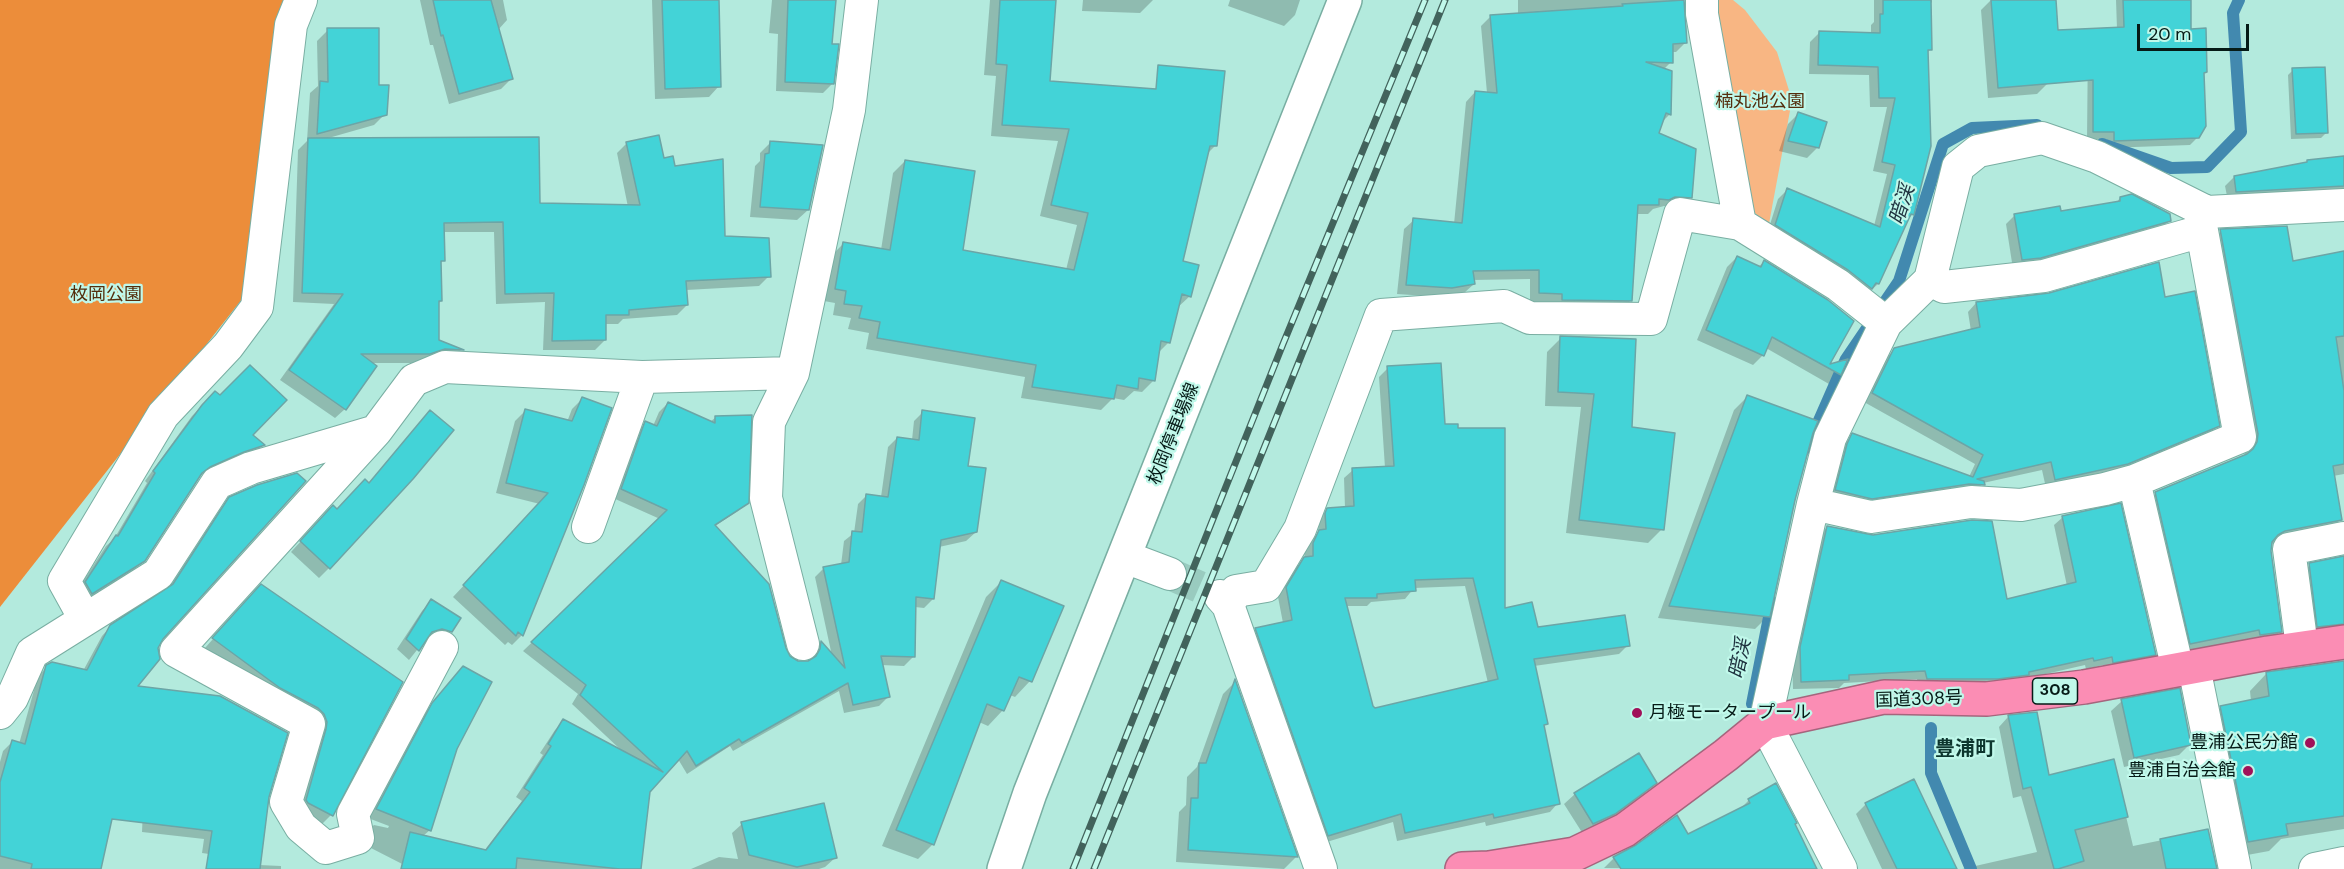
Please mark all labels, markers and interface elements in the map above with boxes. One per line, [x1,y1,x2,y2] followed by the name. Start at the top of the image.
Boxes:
[2140,12,2252,50] scale bar
[2148,22,2191,46] text: 20 m
[1715,91,1805,113] park label: 楠丸池公園
[1885,182,1921,228] water label: 暗渓
[70,284,142,306] park label: 枚岡公園
[1144,380,1204,488] street label: 枚岡停車場線
[1725,637,1757,681] water label: 暗渓
[2032,678,2078,704] road number: 308
[1875,688,1963,712] street label: 国道308号
[1649,702,1811,724] place label: 月極モータープール
[1630,706,1644,720] marker: 月極モータープール
[2190,732,2298,754] place label: 豊浦公民分館
[2303,736,2317,750] marker: 豊浦公民分館
[1935,738,1995,762] district label: 豊浦町
[2128,760,2236,782] place label: 豊浦自治会館
[2241,764,2255,778] marker: 豊浦自治会館

